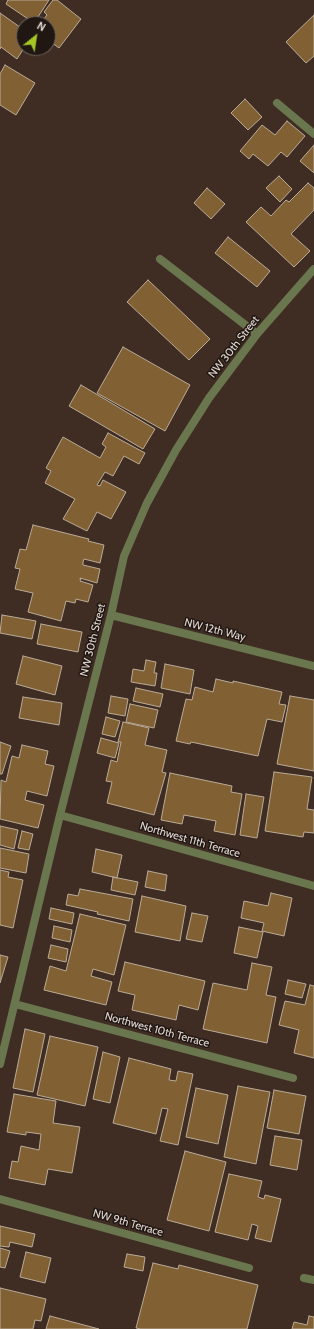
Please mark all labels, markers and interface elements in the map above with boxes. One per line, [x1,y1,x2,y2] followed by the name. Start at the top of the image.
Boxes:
[16,16,56,56] north arrow
[35,18,48,34] text: N
[206,314,262,380] street label: NW 30th Street
[78,602,108,678] street label: NW 30th Street
[183,616,247,644] street label: NW 12th Way
[138,819,242,861] street label: Northwest 11th Terrace
[103,1010,211,1050] street label: Northwest 10th Terrace
[91,1207,165,1239] street label: NW 9th Terrace

